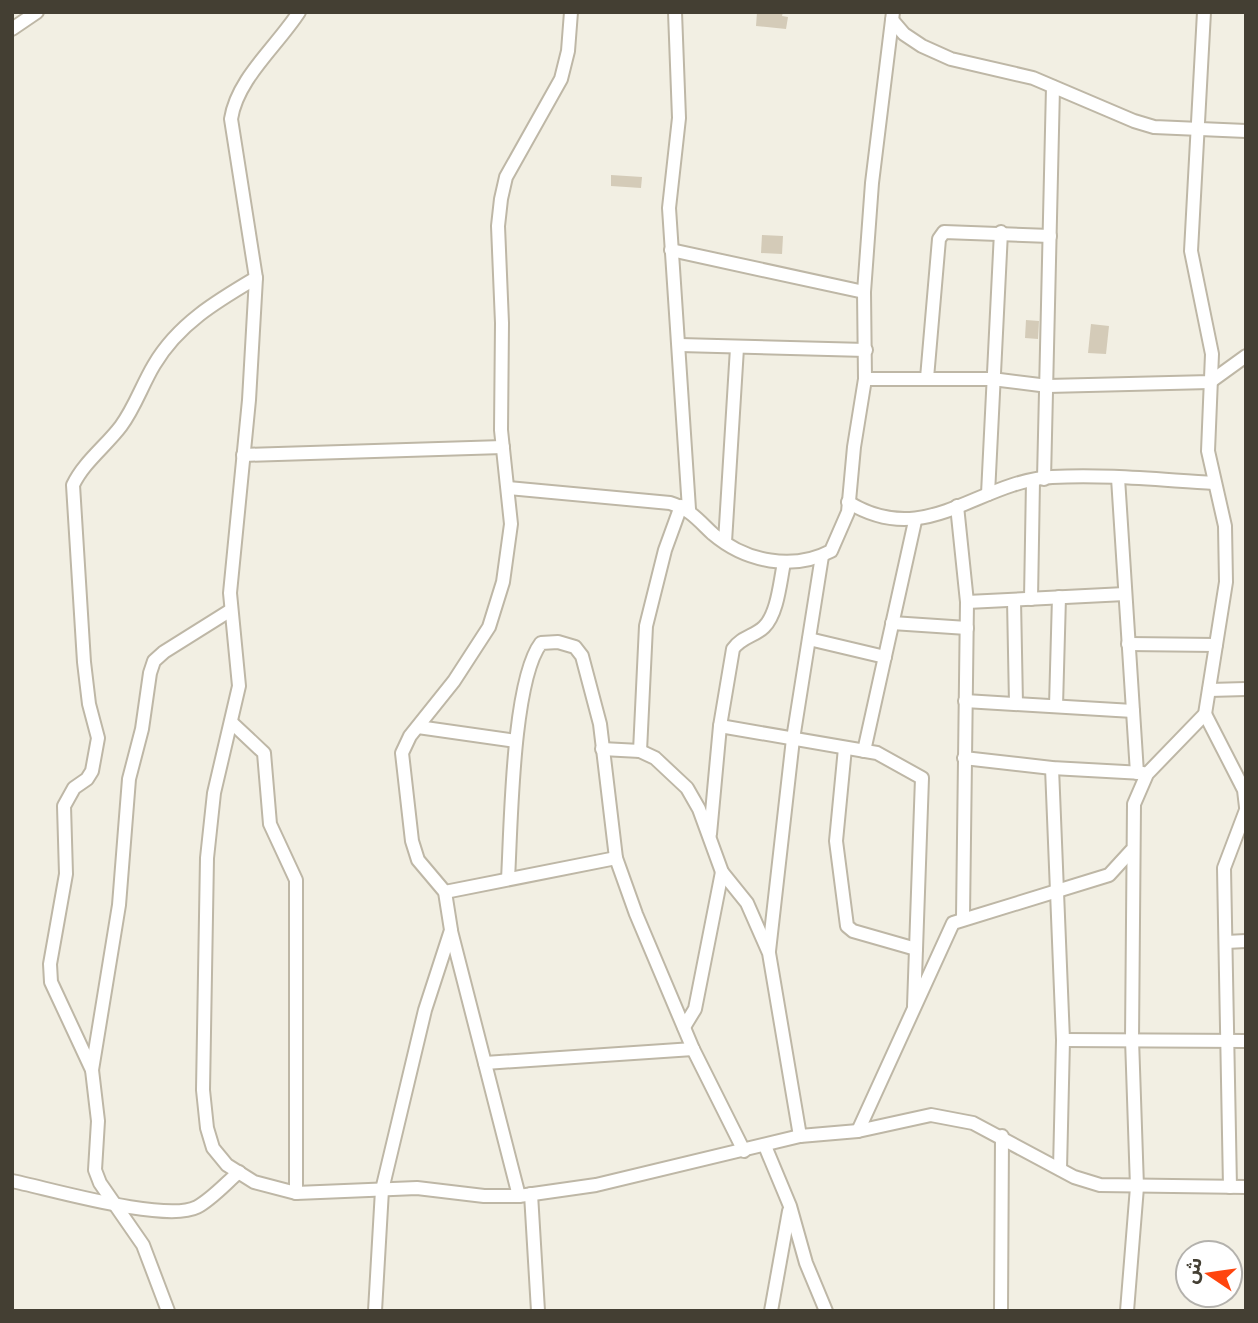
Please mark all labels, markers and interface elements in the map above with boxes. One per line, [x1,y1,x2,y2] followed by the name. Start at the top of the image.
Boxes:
[1174,1239,1244,1309] north arrow
[1180,1255,1206,1285] text: ش

